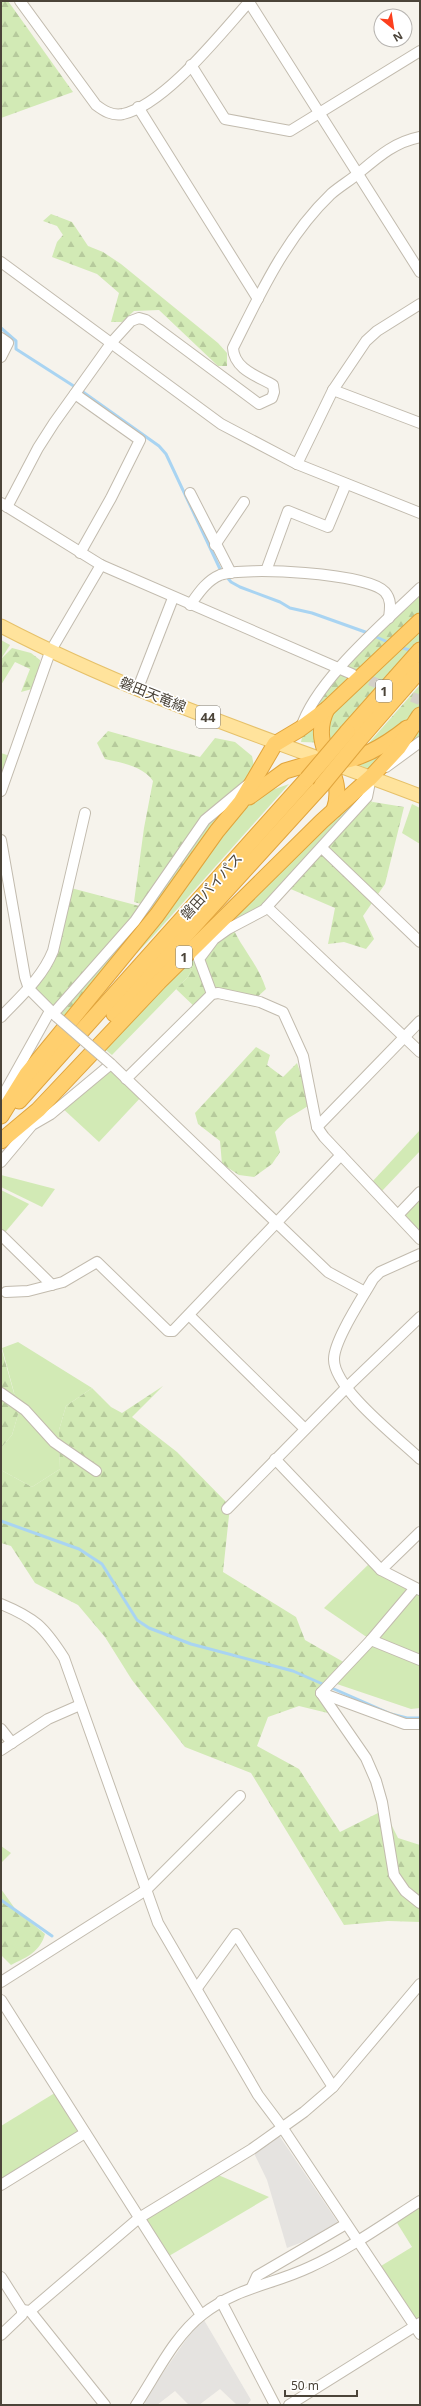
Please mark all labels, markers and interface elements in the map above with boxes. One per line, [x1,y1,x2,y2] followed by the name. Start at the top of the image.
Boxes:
[373,8,413,48] north arrow
[391,28,406,46] text: N
[117,672,189,716] street label: 磐田天竜線
[376,680,392,702] road number: 1
[196,706,220,728] road number: 44
[176,849,246,923] street label: 磐田バイパス
[176,946,192,968] road number: 1
[285,2372,357,2398] scale bar
[291,2377,319,2394] text: 50 m

